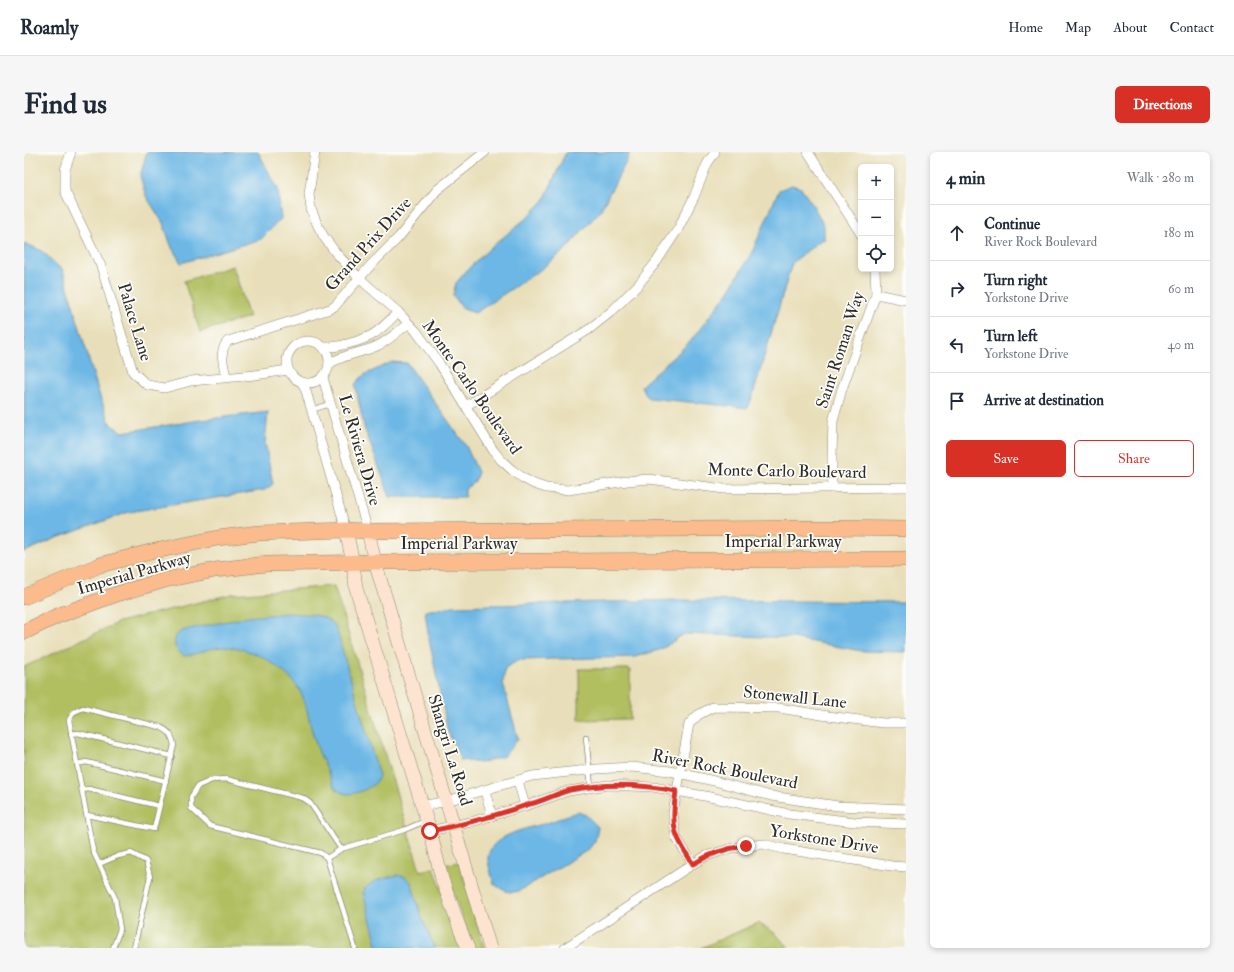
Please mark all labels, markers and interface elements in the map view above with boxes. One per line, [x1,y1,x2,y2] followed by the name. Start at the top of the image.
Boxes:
[20,16,78,40] text: Roamly
[1008,19,1043,36] text: Home
[1065,19,1091,36] text: Map
[1113,19,1147,36] text: About
[1169,19,1214,36] text: Contact
[1115,86,1210,123] button: Directions
[24,87,107,122] text: Find us
[858,164,894,272] map controls
[858,164,894,200] button: +
[946,168,985,189] text: 4 min
[1127,170,1194,186] text: Walk · 280 m
[320,193,416,295] street label: Grand Prix Drive
[858,200,894,236] button: −
[984,215,1040,234] text: Continue
[946,222,968,244] icon: ahead
[1164,225,1194,241] text: 180 m
[984,234,1097,250] text: River Rock Boulevard
[858,236,894,272] button: locate
[984,271,1047,290] text: Turn right
[946,278,968,300] icon: right
[113,280,157,364] street label: Palace Lane
[1168,281,1194,297] text: 60 m
[811,288,870,411] street label: Saint Roman Way
[984,290,1068,306] text: Yorkstone Drive
[418,316,527,459] street label: Monte Carlo Boulevard
[984,327,1038,346] text: Turn left
[946,334,968,356] icon: left
[1168,337,1194,353] text: 40 m
[984,346,1068,362] text: Yorkstone Drive
[946,390,968,412] icon: arrive
[984,391,1104,410] text: Arrive at destination
[334,392,386,508] street label: Le Riviera Drive
[946,440,1066,477] button: Save
[1074,440,1194,477] button: Share
[707,459,867,483] street label: Monte Carlo Boulevard
[724,531,842,553] street label: Imperial Parkway
[400,533,518,555] street label: Imperial Parkway
[75,547,194,600] street label: Imperial Parkway
[742,681,848,713] street label: Stonewall Lane
[423,692,477,809] street label: Shangri La Road
[650,745,800,794] street label: River Rock Boulevard
[768,820,880,858] street label: Yorkstone Drive
[421,822,439,840] route start
[737,837,755,855] route end

